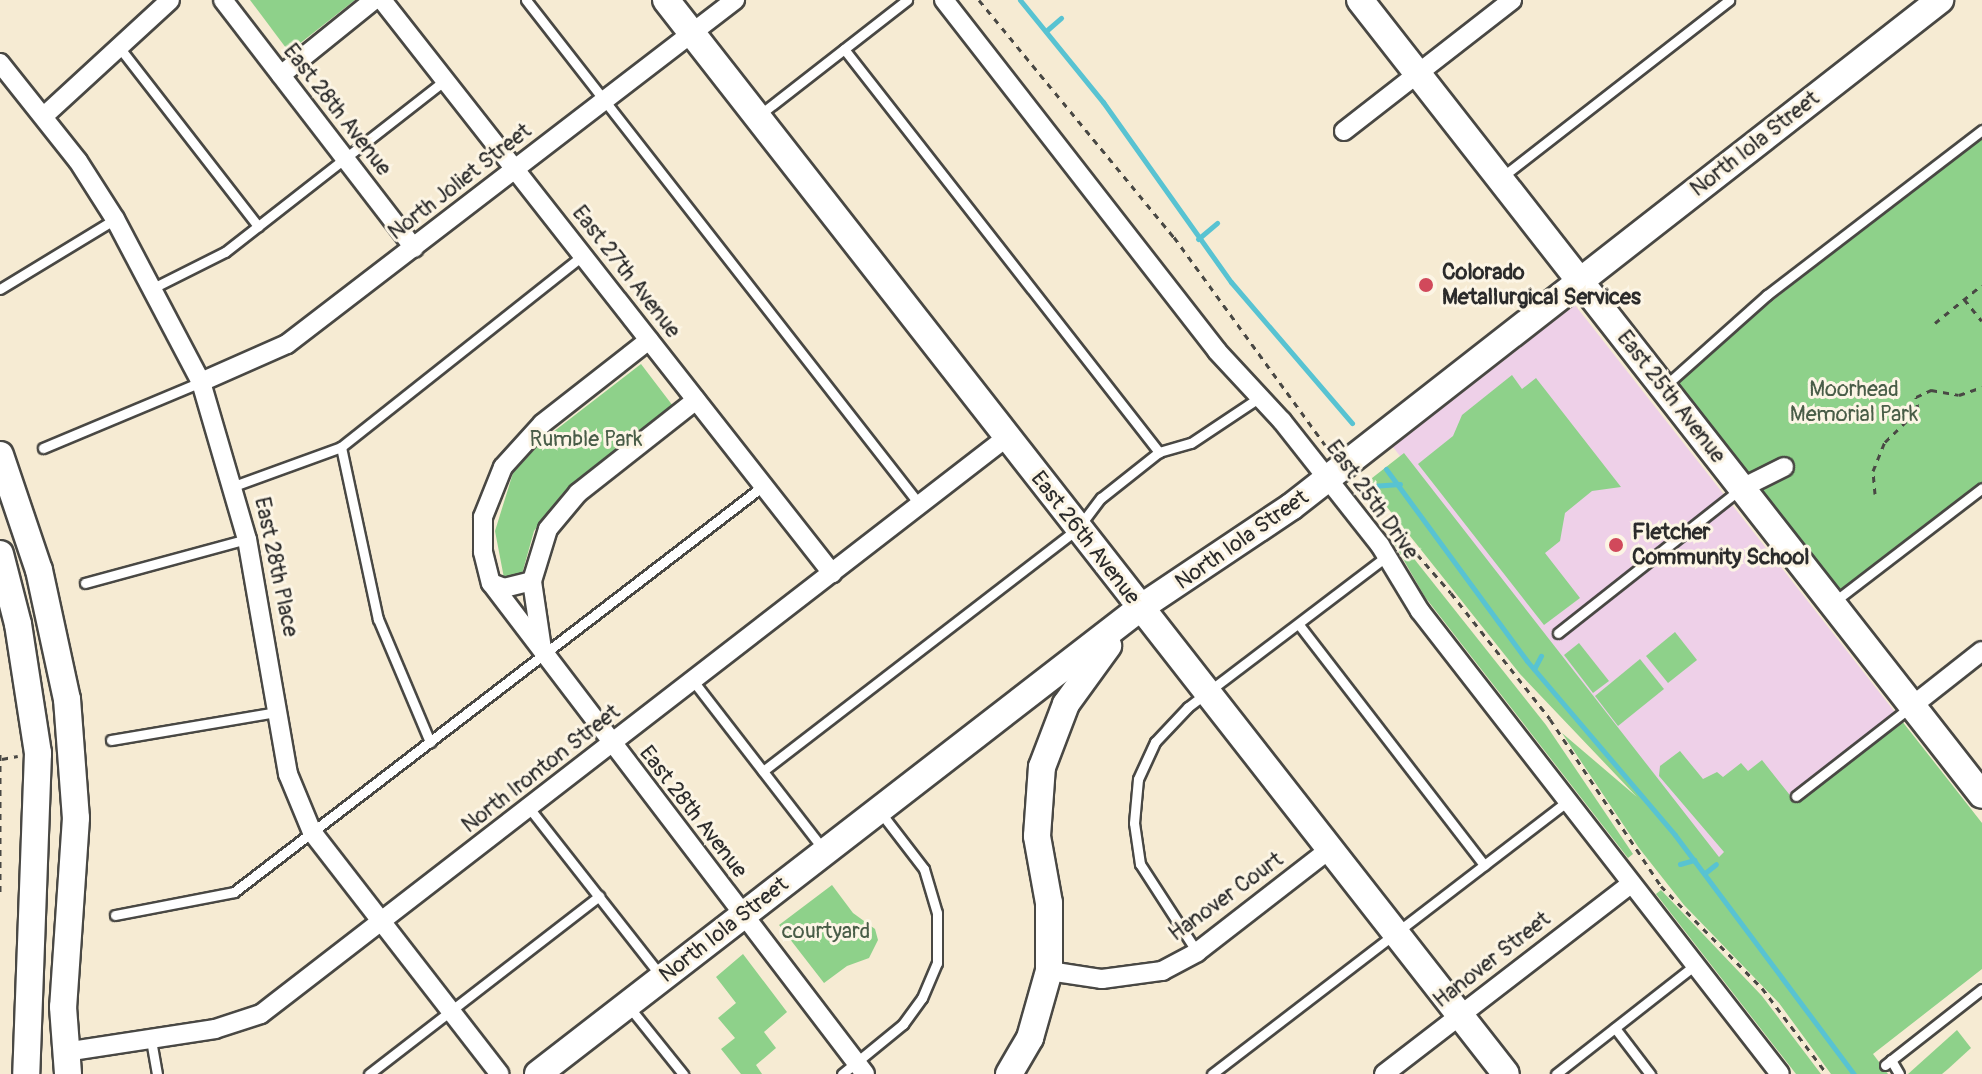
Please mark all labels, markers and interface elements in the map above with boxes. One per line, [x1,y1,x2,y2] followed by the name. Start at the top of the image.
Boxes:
[277,39,397,181] street label: East 28th Avenue
[1685,85,1825,203] street label: North Iola Street
[383,118,537,246] street label: North Joliet Street
[566,201,686,343] street label: East 27th Avenue
[1442,259,1641,310] place label: Colorado Metallurgical Services
[1417,276,1435,294] marker: Colorado Metallurgical Services
[1611,325,1731,469] street label: East 25th Avenue
[1790,376,1918,428] park label: Moorhead Memorial Park
[530,427,642,453] park label: Rumble Park
[1320,435,1424,565] street label: East 25th Drive
[1025,466,1145,610] street label: East 26th Avenue
[1170,484,1314,596] street label: North Iola Street
[248,495,304,639] street label: East 28th Place
[1632,519,1809,570] place label: Fletcher Community School
[1607,536,1625,554] marker: Fletcher Community School
[457,699,625,839] street label: North Ironton Street
[633,741,753,883] street label: East 28th Avenue
[1164,847,1288,947] street label: Hanover Court
[654,871,794,989] street label: North Iola Street
[1428,906,1556,1014] street label: Hanover Street
[782,919,870,945] park label: courtyard

